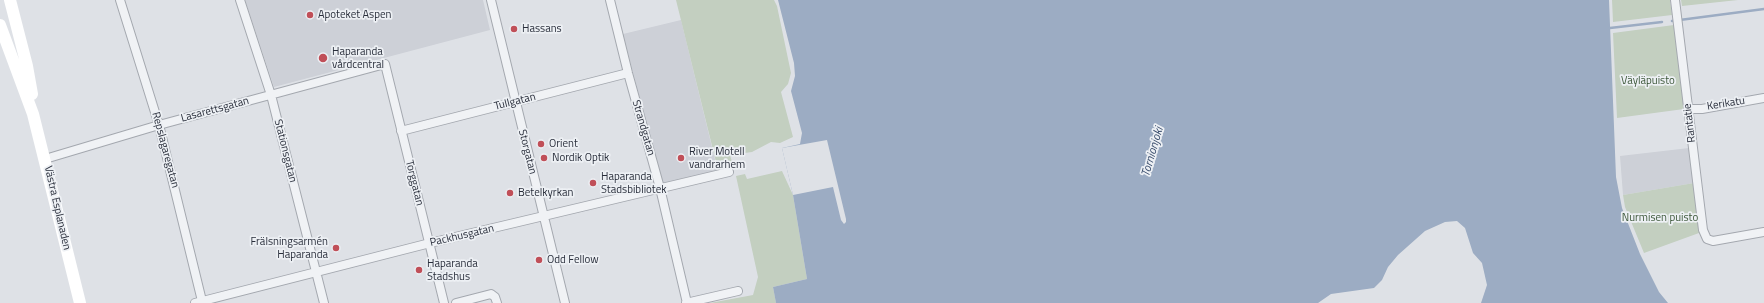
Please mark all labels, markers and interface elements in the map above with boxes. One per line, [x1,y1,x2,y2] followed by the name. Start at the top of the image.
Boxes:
[318,8,391,22] place label: Apoteket Aspen
[305,10,315,20] marker: Apoteket Aspen
[522,22,562,36] place label: Hassans
[509,24,519,34] marker: Hassans
[332,45,384,71] place label: Haparanda vårdcentral
[317,52,329,64] marker: Haparanda vårdcentral
[1621,74,1675,88] park label: Väyläpuisto
[493,90,537,114] street label: Tullgatan
[1706,94,1746,114] street label: Kerikatu
[180,95,250,125] street label: Lasarettsgatan
[629,99,657,157] street label: Strandgatan
[1681,103,1699,143] street label: Rantatie
[149,111,181,189] street label: Repslagaregatan
[271,118,299,184] street label: Stationsgatan
[1139,126,1167,178] water label: Tornionjoki
[515,128,539,176] street label: Storgatan
[549,137,578,151] place label: Orient
[536,139,546,149] marker: Orient
[689,145,745,171] place label: River Motell vandrarhem
[552,151,609,165] place label: Nordik Optik
[539,153,549,163] marker: Nordik Optik
[676,153,686,163] marker: River Motell vandrarhem
[402,159,426,207] street label: Torggatan
[41,165,73,251] street label: Västra Esplanaden
[601,170,667,196] place label: Haparanda Stadsbibliotek
[588,178,598,188] marker: Haparanda Stadsbibliotek
[518,186,573,200] place label: Betelkyrkan
[505,188,515,198] marker: Betelkyrkan
[1622,211,1698,225] park label: Nurmisen puisto
[429,222,495,250] street label: Packhusgatan
[251,235,328,261] place label: Frälsningsarmén Haparanda
[331,243,341,253] marker: Frälsningsarmén Haparanda
[547,253,599,267] place label: Odd Fellow
[534,255,544,265] marker: Odd Fellow
[427,257,478,283] place label: Haparanda Stadshus
[414,265,424,275] marker: Haparanda Stadshus

